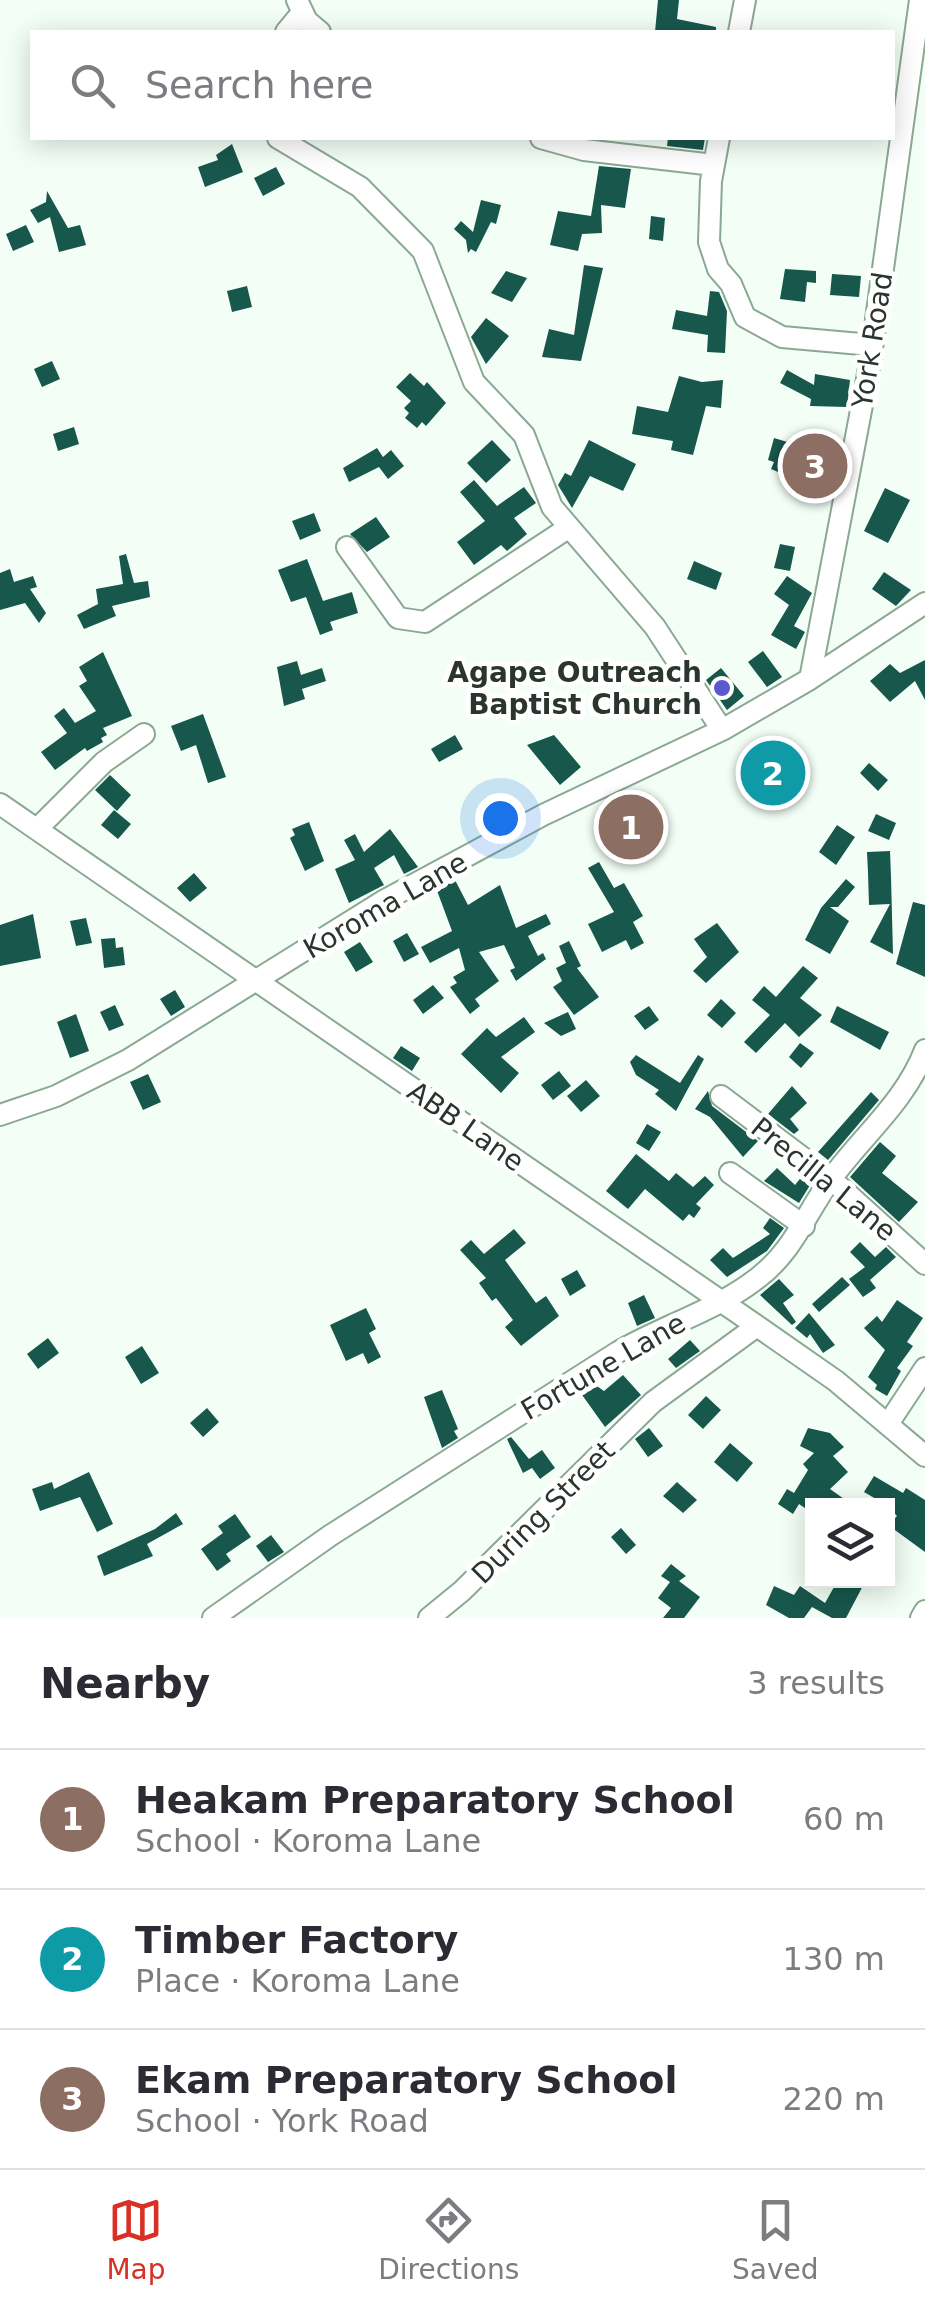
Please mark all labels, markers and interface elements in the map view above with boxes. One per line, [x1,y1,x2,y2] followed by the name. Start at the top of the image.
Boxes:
[30,30,895,140] search box
[65,58,120,113] icon: search
[145,63,373,107] text: Search here
[845,270,900,412] street label: York Road
[782,428,848,504] pin: 3
[447,656,702,721] place label: Agape Outreach Baptist Church
[711,677,733,699] marker: Agape Outreach Baptist Church
[740,736,806,810] pin: 2
[598,790,664,864] pin: 1
[475,793,526,844] your location
[298,845,473,966] street label: Koroma Lane
[401,1074,530,1178] street label: ABB Lane
[745,1111,903,1248] street label: Precilla Lane
[515,1306,691,1427] street label: Fortune Lane
[465,1434,622,1591] street label: During Street
[805,1498,895,1588] map controls
[805,1498,895,1588] button: layers
[40,1659,210,1708] text: Nearby
[747,1664,885,1702] text: 3 results
[135,1778,735,1822] text: Heakam Preparatory School
[61,1800,84,1838] text: 1
[803,1800,885,1838] text: 60 m
[135,1822,481,1860] text: School · Koroma Lane
[135,1918,458,1962] text: Timber Factory
[61,1940,84,1978] text: 2
[783,1940,885,1978] text: 130 m
[135,1962,460,2000] text: Place · Koroma Lane
[135,2058,677,2102] text: Ekam Preparatory School
[61,2080,84,2118] text: 3
[783,2080,885,2118] text: 220 m
[135,2102,429,2140] text: School · York Road
[106,2193,165,2286] tab: Map
[378,2193,519,2286] tab: Directions
[732,2193,819,2286] tab: Saved

